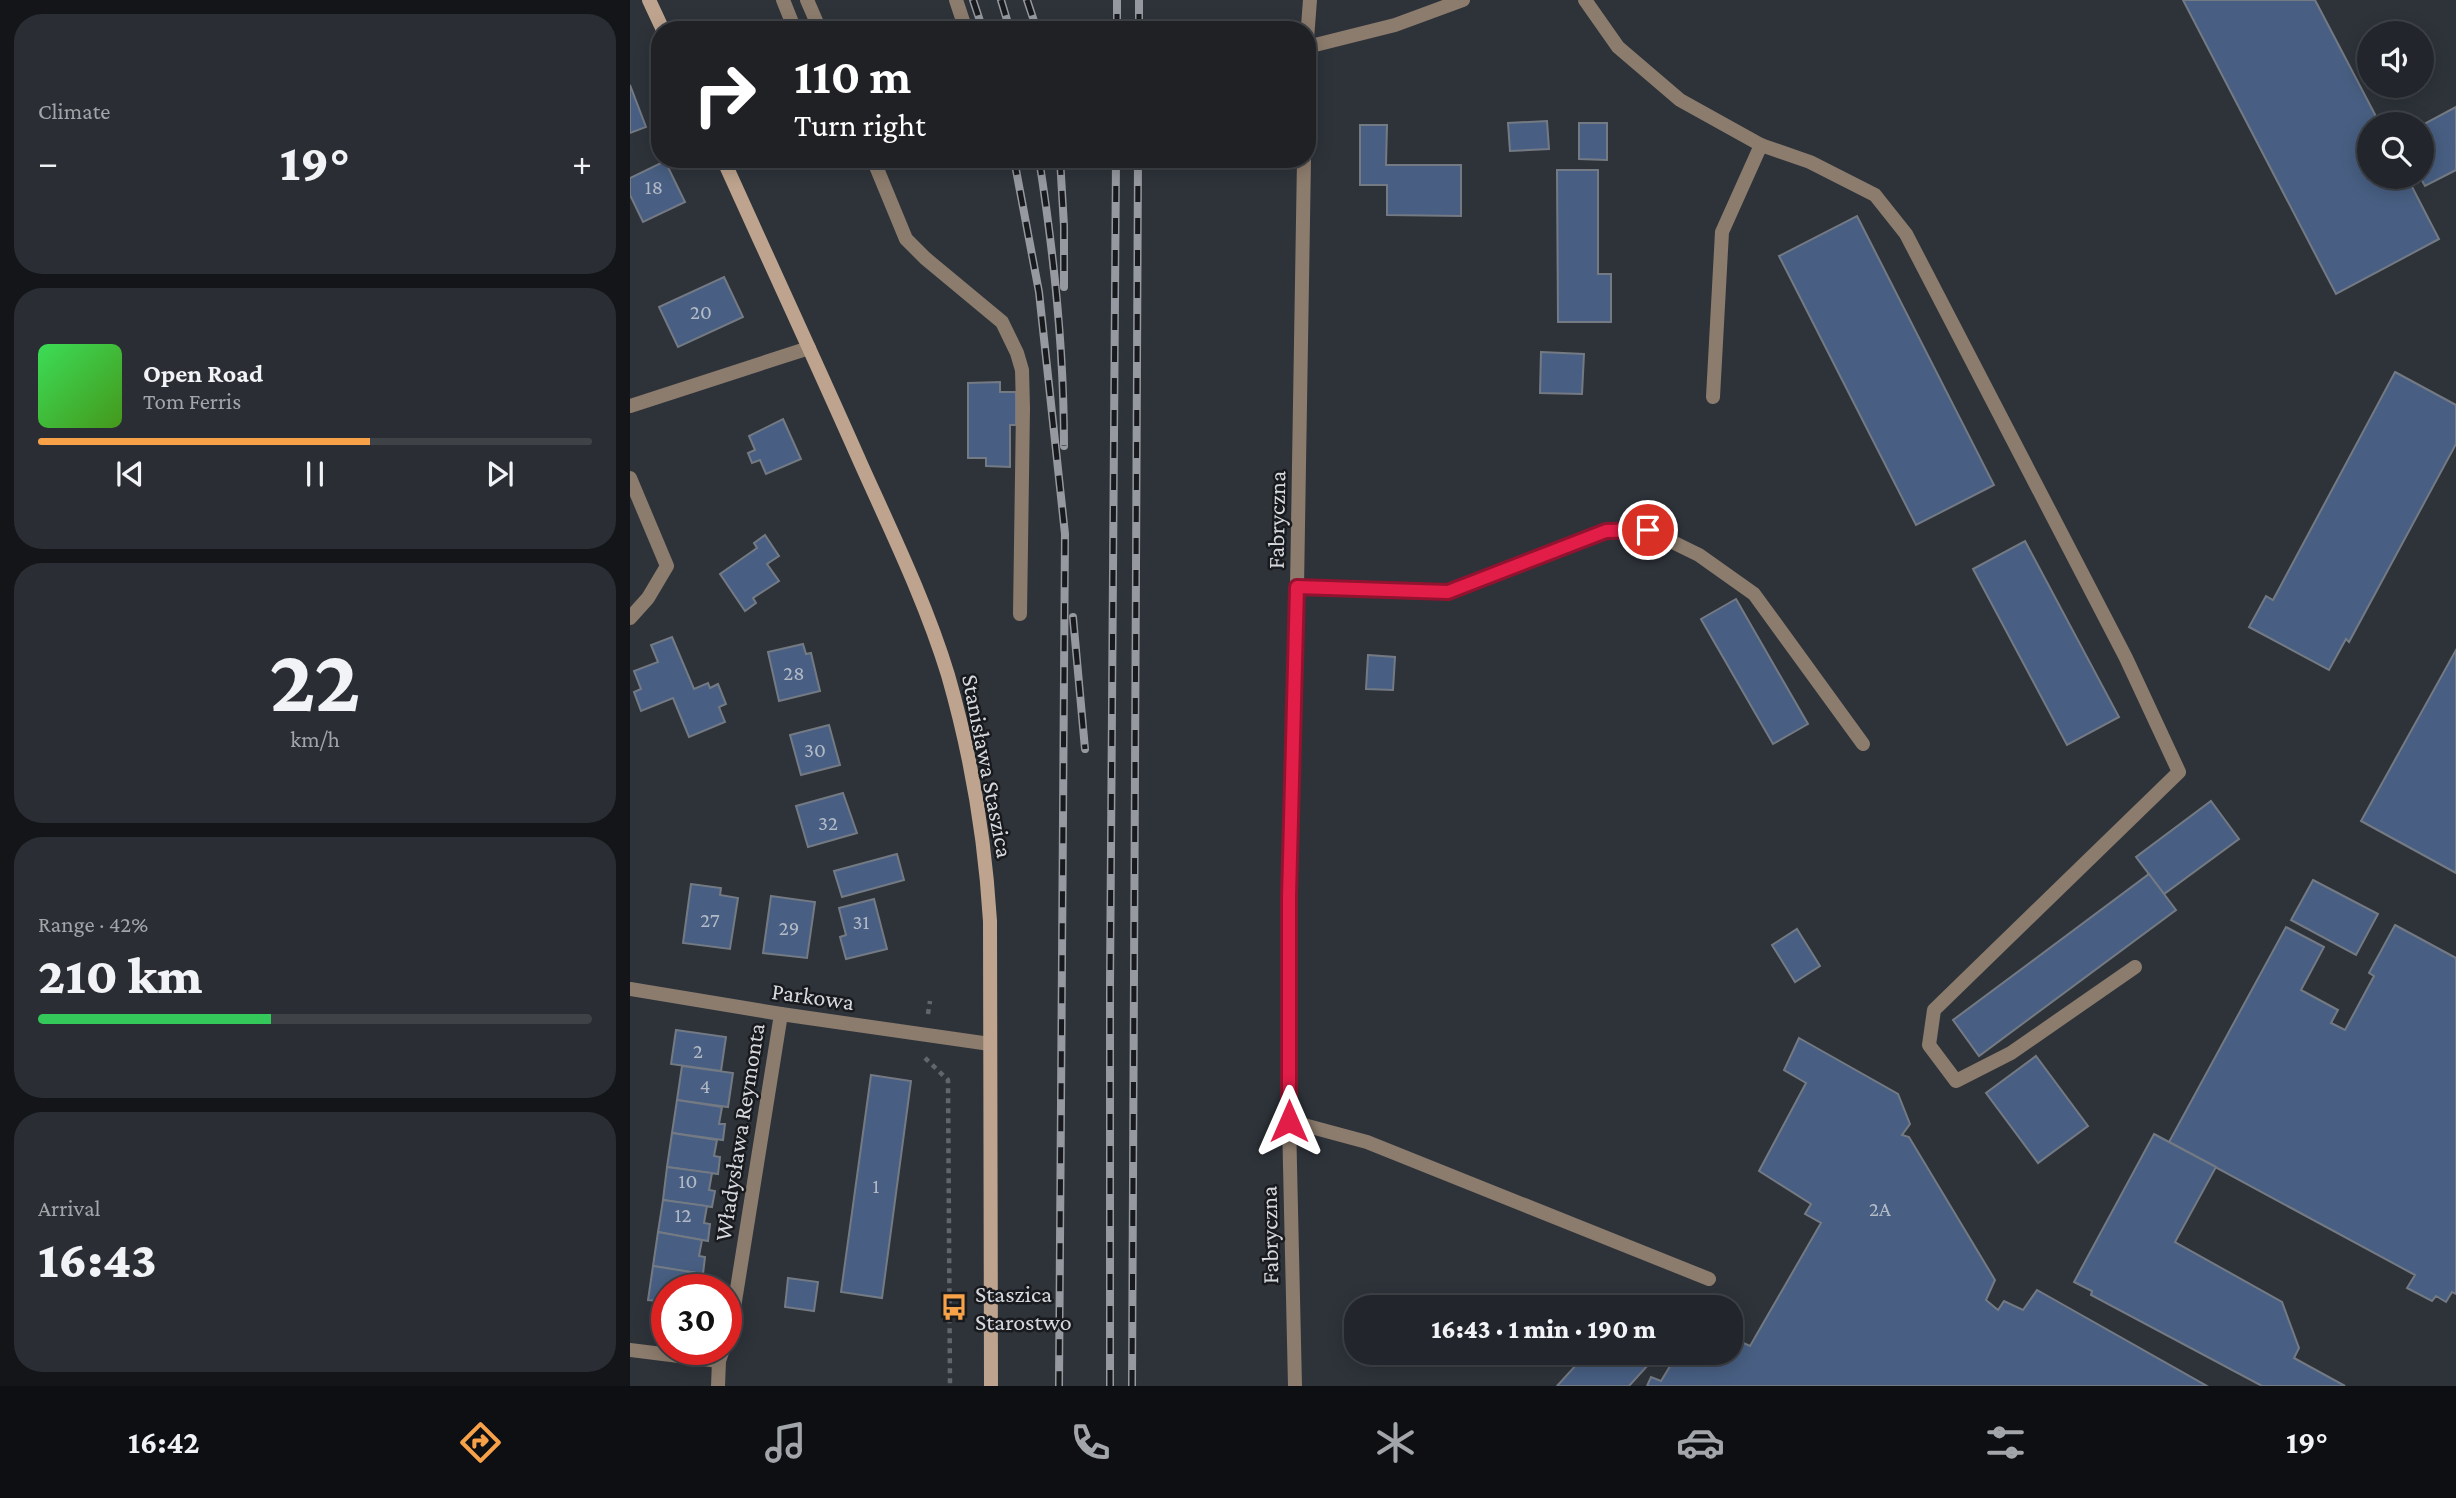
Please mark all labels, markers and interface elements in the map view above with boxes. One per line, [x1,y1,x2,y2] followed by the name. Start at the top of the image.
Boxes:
[2357,21,2434,189] map controls
[2357,21,2434,98] button: sound
[679,49,770,140] icon: right
[794,49,911,104] text: 110 m
[38,98,110,124] text: Climate
[794,107,926,143] text: Turn right
[2357,112,2434,189] button: search
[280,133,350,191] text: 19°
[38,141,58,183] text: −
[572,141,592,183] text: +
[645,175,663,199] house number: 18
[690,300,712,324] house number: 20
[143,359,263,388] text: Open Road
[143,388,241,414] text: Tom Ferris
[111,455,149,493] icon: previous
[296,455,334,493] icon: pause
[481,455,519,493] icon: next
[1262,471,1290,569] street label: Fabryczna
[1618,500,1678,560] pin
[1629,511,1667,549] icon: arrive
[269,629,361,731] text: 22
[783,661,805,685] house number: 28
[957,672,1019,860] street label: Stanisława Staszica
[290,726,340,752] text: km/h
[804,738,826,762] house number: 30
[818,811,838,835] house number: 32
[700,908,720,932] house number: 27
[853,910,869,934] house number: 31
[38,911,148,937] text: Range · 42%
[779,916,799,940] house number: 29
[38,946,202,1004] text: 210 km
[770,977,856,1015] street label: Parkowa
[708,1021,770,1243] street label: Władysława Reymonta
[693,1039,703,1063] house number: 2
[700,1074,710,1098] house number: 4
[1252,1084,1326,1158] position arrow
[679,1169,697,1193] house number: 10
[873,1174,880,1198] house number: 1
[1255,1186,1283,1284] street label: Fabryczna
[38,1195,101,1221] text: Arrival
[1869,1197,1891,1221] house number: 2A
[675,1203,691,1227] house number: 12
[38,1230,157,1288] text: 16:43
[651,1274,742,1365] speed limit sign: 30
[975,1280,1072,1335] place label: Staszica Starostwo
[939,1292,969,1322] bus stop icon: Staszica Starostwo
[1431,1315,1656,1344] text: 16:43 · 1 min · 190 m
[456,1418,505,1467] icon: directions
[761,1418,810,1467] icon: music
[1066,1418,1115,1467] icon: phone
[1371,1418,1420,1467] icon: climate
[1676,1418,1725,1467] icon: car
[1981,1418,2030,1467] icon: filters
[128,1424,200,1460] text: 16:42
[2286,1424,2328,1460] text: 19°

